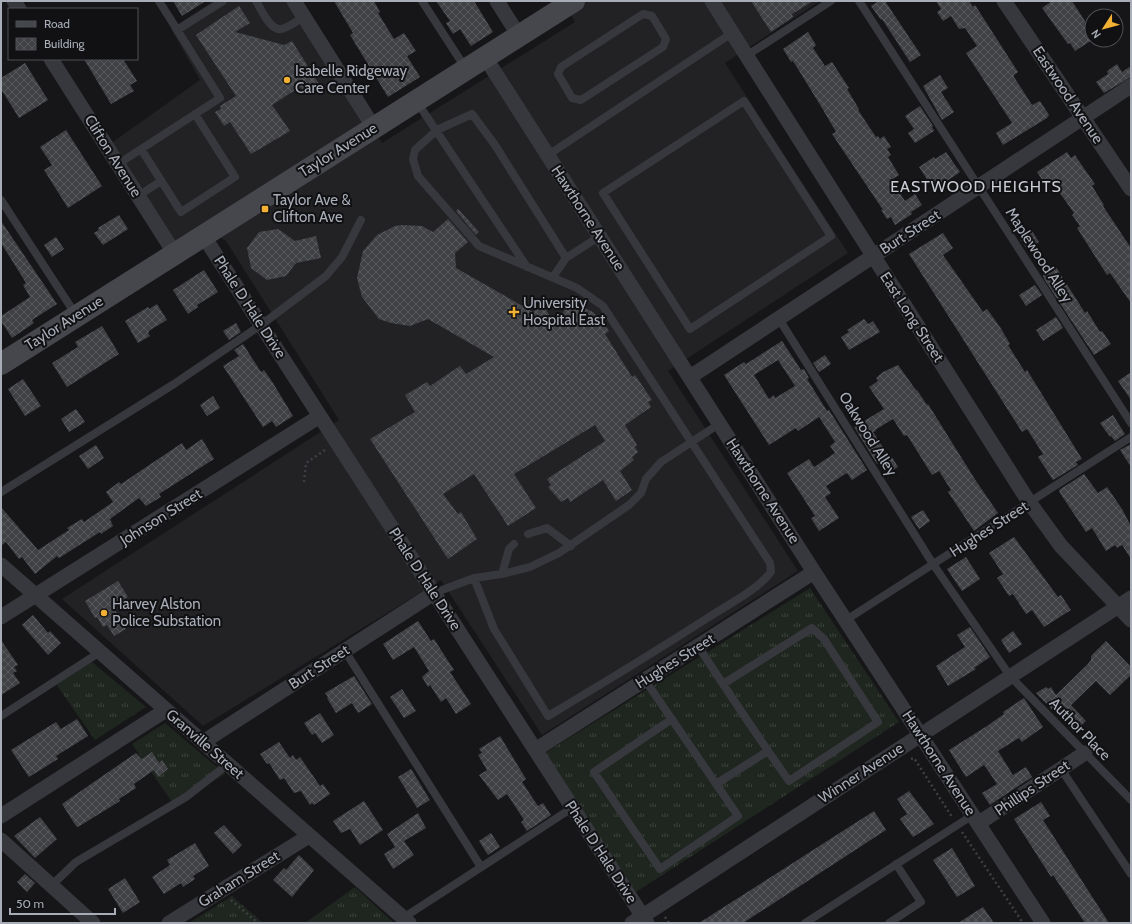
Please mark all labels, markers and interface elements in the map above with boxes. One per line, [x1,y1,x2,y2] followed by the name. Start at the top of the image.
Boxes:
[8,8,138,60] legend
[1084,8,1124,48] north arrow
[44,16,70,31] text: Road
[1088,27,1104,41] text: N
[44,36,86,51] text: Building
[1029,43,1107,147] street label: Eastwood Avenue
[295,62,407,97] place label: Isabelle Ridgeway Care Center
[282,75,292,85] marker: Isabelle Ridgeway Care Center
[81,112,146,201] street label: Clifton Avenue
[296,119,381,181] street label: Taylor Avenue
[547,162,629,274] street label: Hawthorne Avenue
[890,177,1062,196] district label: EASTWOOD HEIGHTS
[273,191,351,226] place label: Taylor Ave & Clifton Ave
[260,204,270,214] marker: Taylor Ave & Clifton Ave
[1002,204,1076,306] street label: Maplewood Alley
[876,206,944,258] street label: Burt Street
[210,252,290,362] street label: Phale D Hale Drive
[876,269,948,365] street label: East Long Street
[22,292,107,354] street label: Taylor Avenue
[523,294,605,329] place label: University Hospital East
[508,306,520,318] marker: University Hospital East
[835,389,901,480] street label: Oakwood Alley
[722,435,804,547] street label: Hawthorne Avenue
[116,485,205,550] street label: Johnson Street
[946,497,1032,561] street label: Hughes Street
[385,524,465,634] street label: Phale D Hale Drive
[112,595,221,630] place label: Harvey Alston Police Substation
[99,608,109,618] marker: Harvey Alston Police Substation
[632,630,718,692] street label: Hughes Street
[285,641,353,693] street label: Burt Street
[1046,694,1115,764] street label: Author Place
[162,705,248,783] street label: Granville Street
[898,707,980,819] street label: Hawthorne Avenue
[815,739,907,807] street label: Winner Avenue
[991,756,1073,820] street label: Phillips Street
[561,797,641,907] street label: Phale D Hale Drive
[195,847,283,911] street label: Graham Street
[10,890,115,916] scale bar
[16,896,44,911] text: 50 m

